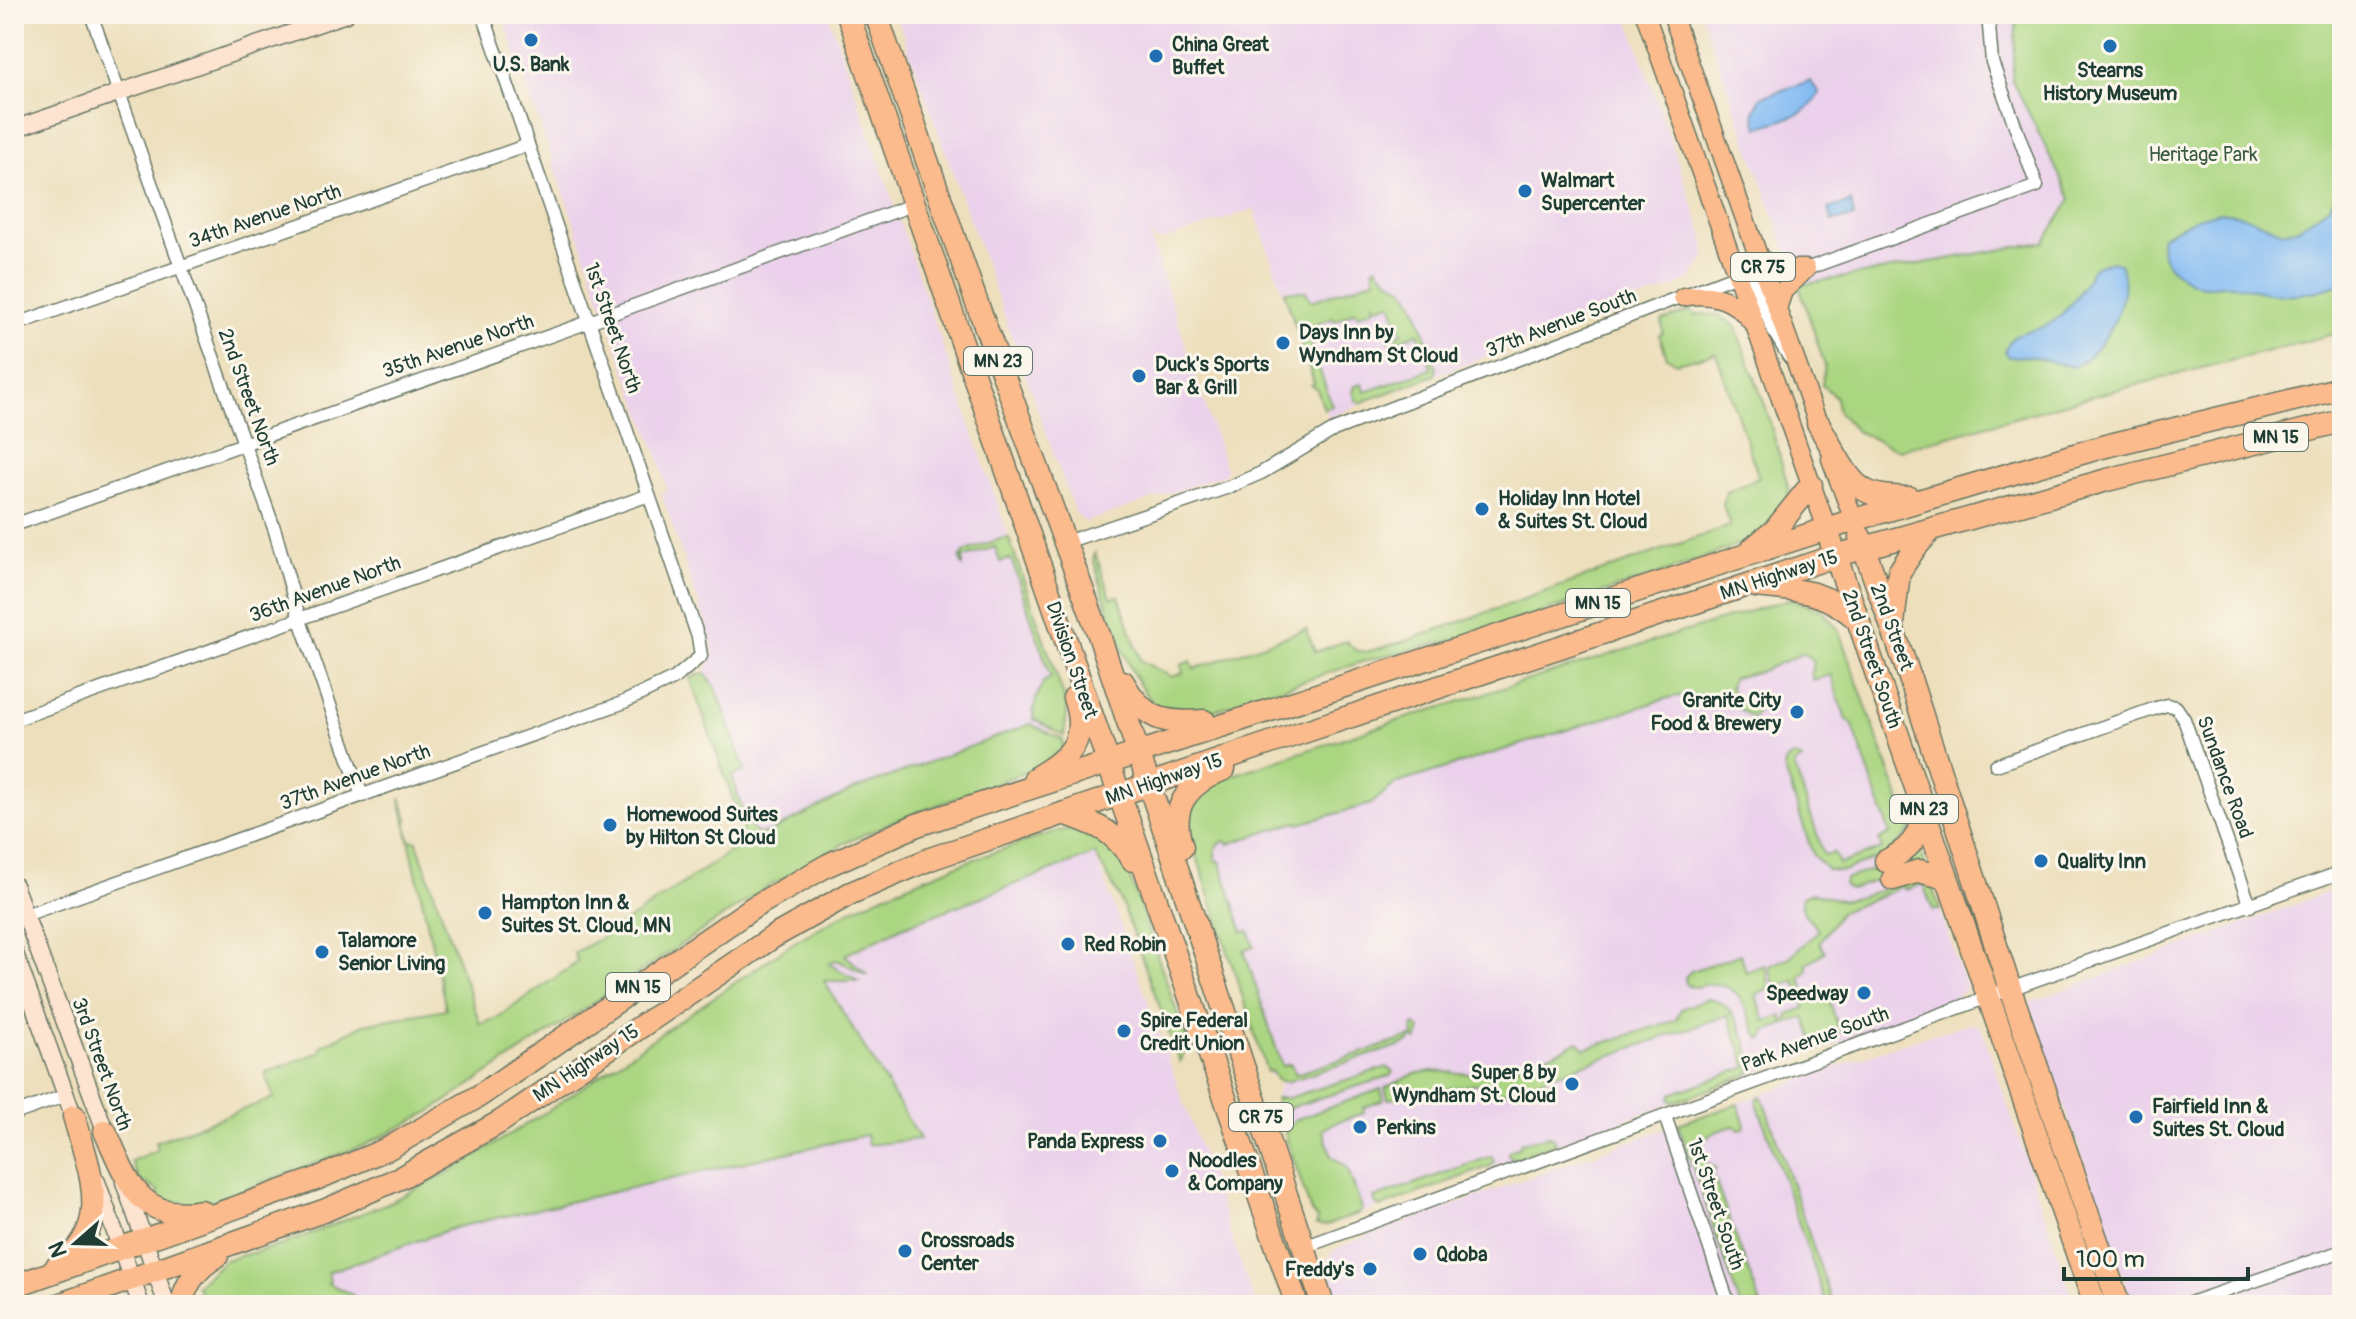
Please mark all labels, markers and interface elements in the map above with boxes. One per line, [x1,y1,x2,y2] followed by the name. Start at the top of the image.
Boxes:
[522,31,540,49] marker: U.S. Bank
[1172,32,1270,80] place label: China Great Buffet
[2101,37,2119,55] marker: Stearns History Museum
[1147,47,1165,65] marker: China Great Buffet
[493,52,570,77] place label: U.S. Bank
[2043,58,2177,106] place label: Stearns History Museum
[2148,142,2258,167] park label: Heritage Park
[1541,168,1646,216] place label: Walmart Supercenter
[186,178,344,254] street label: 34th Avenue North
[1516,182,1534,200] marker: Walmart Supercenter
[1731,253,1795,281] road number: CR 75
[579,259,647,397] street label: 1st Street North
[1482,283,1640,363] street label: 37th Avenue South
[379,308,537,384] street label: 35th Avenue North
[1299,320,1458,368] place label: Days Inn by Wyndham St Cloud
[213,325,285,469] street label: 2nd Street North
[1274,334,1292,352] marker: Days Inn by Wyndham St Cloud
[964,347,1032,375] road number: MN 23
[1155,352,1269,400] place label: Duck's Sports Bar & Grill
[1130,367,1148,385] marker: Duck's Sports Bar & Grill
[2244,423,2308,451] road number: MN 15
[1498,486,1647,534] place label: Holiday Inn Hotel & Suites St. Cloud
[1473,500,1491,518] marker: Holiday Inn Hotel & Suites St. Cloud
[1717,544,1841,606] street label: MN Highway 15
[246,550,404,628] street label: 36th Avenue North
[1865,580,1920,675] street label: 2nd Street
[1837,586,1907,732] street label: 2nd Street South
[1566,589,1630,617] road number: MN 15
[1040,598,1104,723] street label: Division Street
[1651,688,1781,736] place label: Granite City Food & Brewery
[1788,703,1806,721] marker: Granite City Food & Brewery
[2191,712,2259,842] street label: Sundance Road
[276,738,434,816] street label: 37th Avenue North
[1102,747,1226,811] street label: MN Highway 15
[1890,795,1958,823] road number: MN 23
[626,802,778,850] place label: Homewood Suites by Hilton St Cloud
[601,816,619,834] marker: Homewood Suites by Hilton St Cloud
[2057,849,2146,874] place label: Quality Inn
[2032,852,2050,870] marker: Quality Inn
[501,890,671,938] place label: Hampton Inn & Suites St. Cloud, MN
[476,904,494,922] marker: Hampton Inn & Suites St. Cloud, MN
[337,928,445,976] place label: Talamore Senior Living
[1084,932,1166,957] place label: Red Robin
[1059,935,1077,953] marker: Red Robin
[313,943,331,961] marker: Talamore Senior Living
[606,973,670,1001] road number: MN 15
[1766,981,1848,1006] place label: Speedway
[1855,984,1873,1002] marker: Speedway
[66,994,138,1134] street label: 3rd Street North
[1738,1001,1892,1077] street label: Park Avenue South
[1140,1008,1248,1056] place label: Spire Federal Credit Union
[528,1018,644,1108] street label: MN Highway 15
[1115,1022,1133,1040] marker: Spire Federal Credit Union
[1392,1060,1556,1108] place label: Super 8 by Wyndham St. Cloud
[1563,1075,1581,1093] marker: Super 8 by Wyndham St. Cloud
[2152,1094,2285,1142] place label: Fairfield Inn & Suites St. Cloud
[1229,1103,1293,1131] road number: CR 75
[2127,1108,2145,1126] marker: Fairfield Inn & Suites St. Cloud
[1376,1115,1436,1140] place label: Perkins
[1351,1118,1369,1136] marker: Perkins
[1027,1129,1144,1154] place label: Panda Express
[1151,1132,1169,1150] marker: Panda Express
[1682,1135,1750,1273] street label: 1st Street South
[1188,1148,1283,1196] place label: Noodles & Company
[1163,1162,1181,1180] marker: Noodles & Company
[36,1203,116,1283] north arrow
[921,1228,1014,1276] place label: Crossroads Center
[2064,1231,2248,1281] scale bar
[42,1238,74,1261] text: N
[896,1242,914,1260] marker: Crossroads Center
[1436,1242,1487,1267] place label: Qdoba
[1411,1245,1429,1263] marker: Qdoba
[2076,1245,2145,1274] text: 100 m
[1285,1257,1354,1282] place label: Freddy's
[1361,1260,1379,1278] marker: Freddy's

